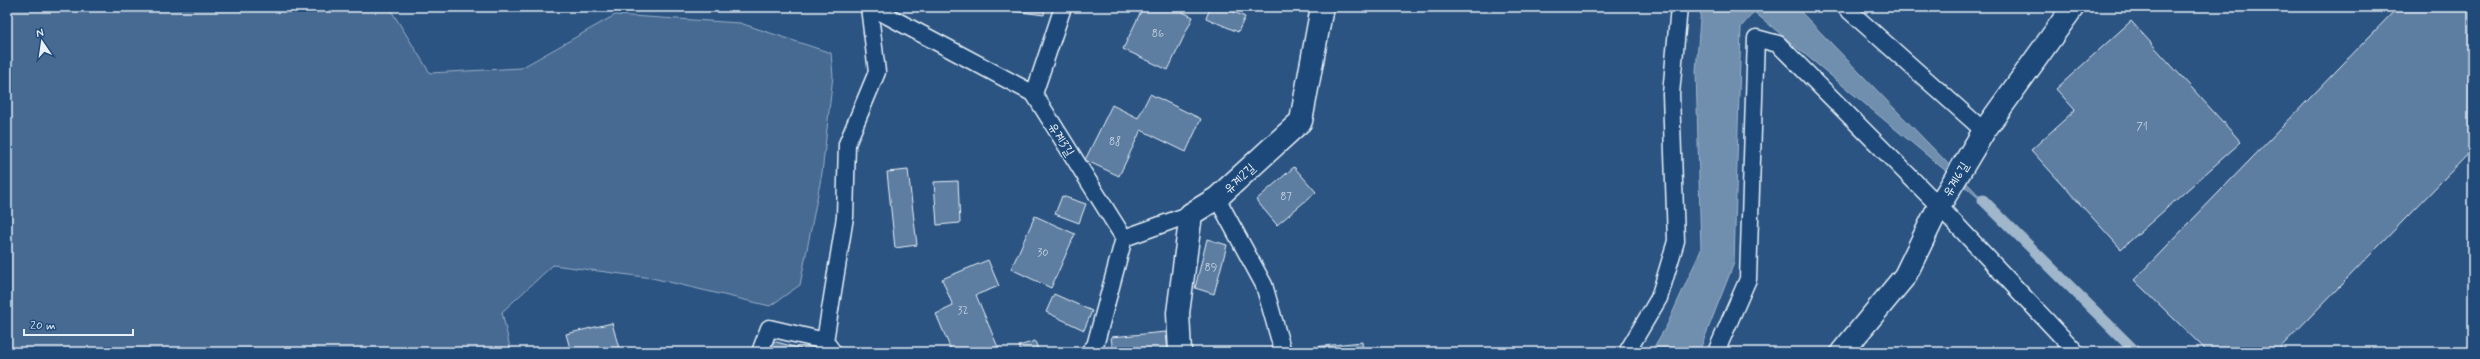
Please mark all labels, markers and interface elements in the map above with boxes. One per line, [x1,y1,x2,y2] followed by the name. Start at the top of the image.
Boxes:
[22,22,62,62] north arrow
[35,26,45,41] text: N
[1152,27,1164,41] house number: 86
[1044,119,1078,160] street label: 유계3길
[2136,120,2148,134] house number: 71
[1109,135,1121,149] house number: 88
[1939,159,1973,200] street label: 유계6길
[1220,160,1260,198] street label: 유계2길
[1280,190,1292,204] house number: 87
[1037,246,1049,260] house number: 30
[1205,261,1217,275] house number: 89
[958,304,969,318] house number: 32
[24,311,133,337] scale bar
[30,318,56,334] text: 20 m

